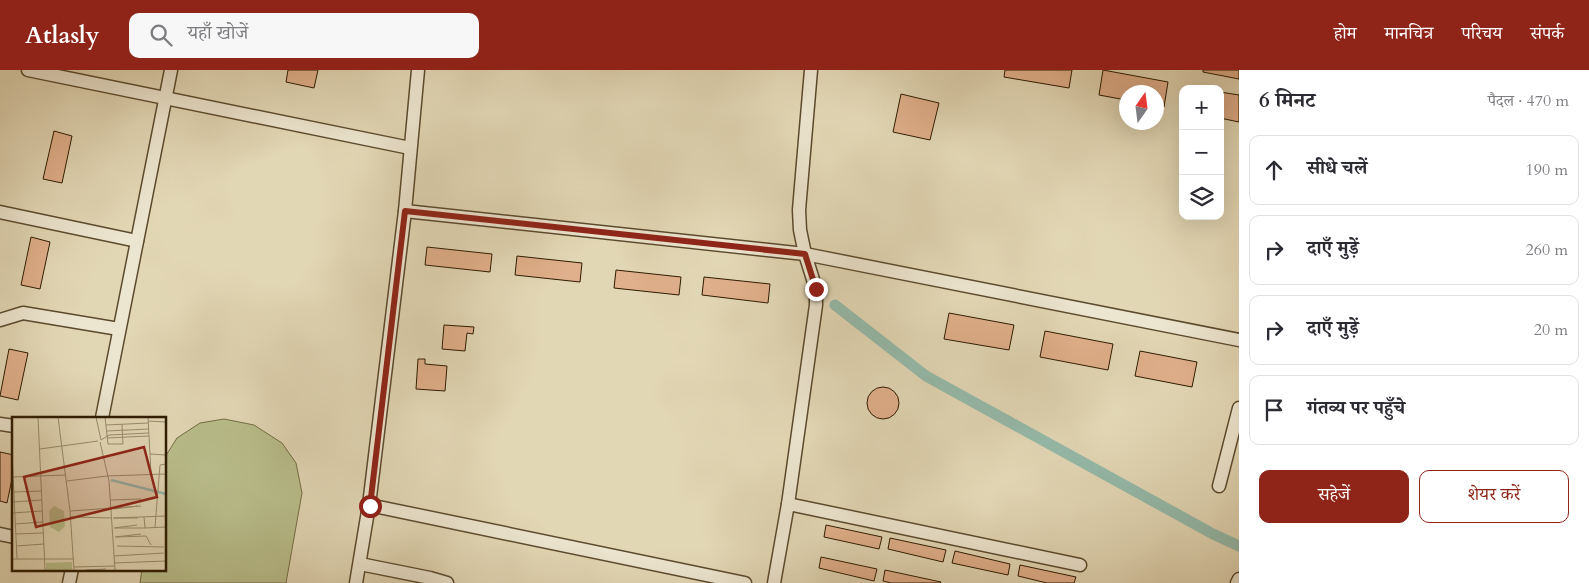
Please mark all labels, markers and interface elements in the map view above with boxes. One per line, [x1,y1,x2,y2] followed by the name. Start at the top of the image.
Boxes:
[129,13,479,58] search box
[25,19,99,52] text: Atlasly
[187,20,248,46] text: यहाँ खोजें
[147,21,175,49] icon: search
[1334,21,1357,46] text: होम
[1385,21,1433,46] text: मानचित्र
[1461,21,1502,46] text: परिचय
[1530,21,1564,46] text: संपर्क
[1119,85,1164,130] north arrow
[1179,85,1224,220] map controls
[1179,85,1224,130] button: +
[1259,86,1315,115] text: 6 मिनट
[1488,90,1569,112] text: पैदल · 470 m
[1179,130,1224,175] button: −
[1307,155,1367,181] text: सीधे चलें
[1260,156,1288,184] icon: ahead
[1526,159,1568,181] text: 190 m
[1179,175,1224,220] button: layers
[1307,235,1359,261] text: दाएँ मुड़ें
[1260,236,1288,264] icon: right
[1526,239,1568,261] text: 260 m
[805,278,828,301] route end
[1307,315,1359,341] text: दाएँ मुड़ें
[1260,316,1288,344] icon: right
[1534,319,1568,341] text: 20 m
[1307,395,1405,421] text: गंतव्य पर पहुँचे
[1260,396,1288,424] icon: arrive
[12,417,166,570] inset map
[1259,470,1409,523] button: सहेजें
[1419,470,1569,523] button: शेयर करें
[359,495,382,518] route start

